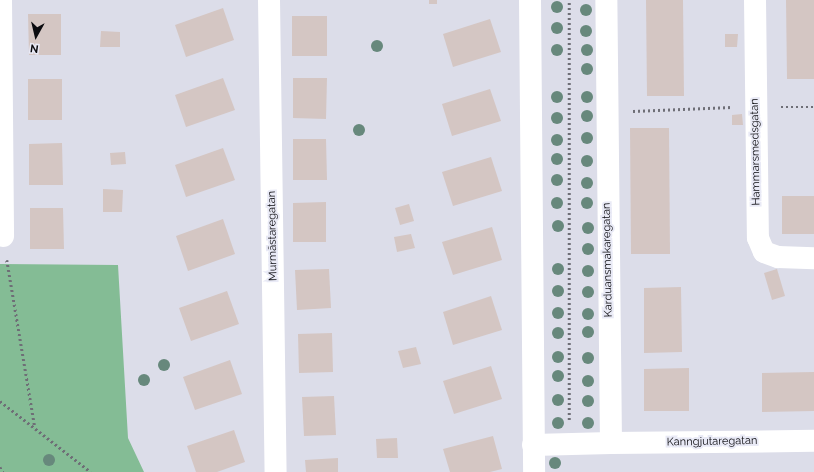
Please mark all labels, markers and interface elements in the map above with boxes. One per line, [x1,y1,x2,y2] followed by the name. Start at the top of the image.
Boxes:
[16,16,56,56] north arrow
[29,41,39,55] text: N
[748,98,764,206] street label: Hammarsmedsgatan
[266,191,280,281] street label: Murmästaregatan
[600,203,616,317] street label: Karduansmakaregatan
[667,435,757,449] street label: Kanngjutaregatan

